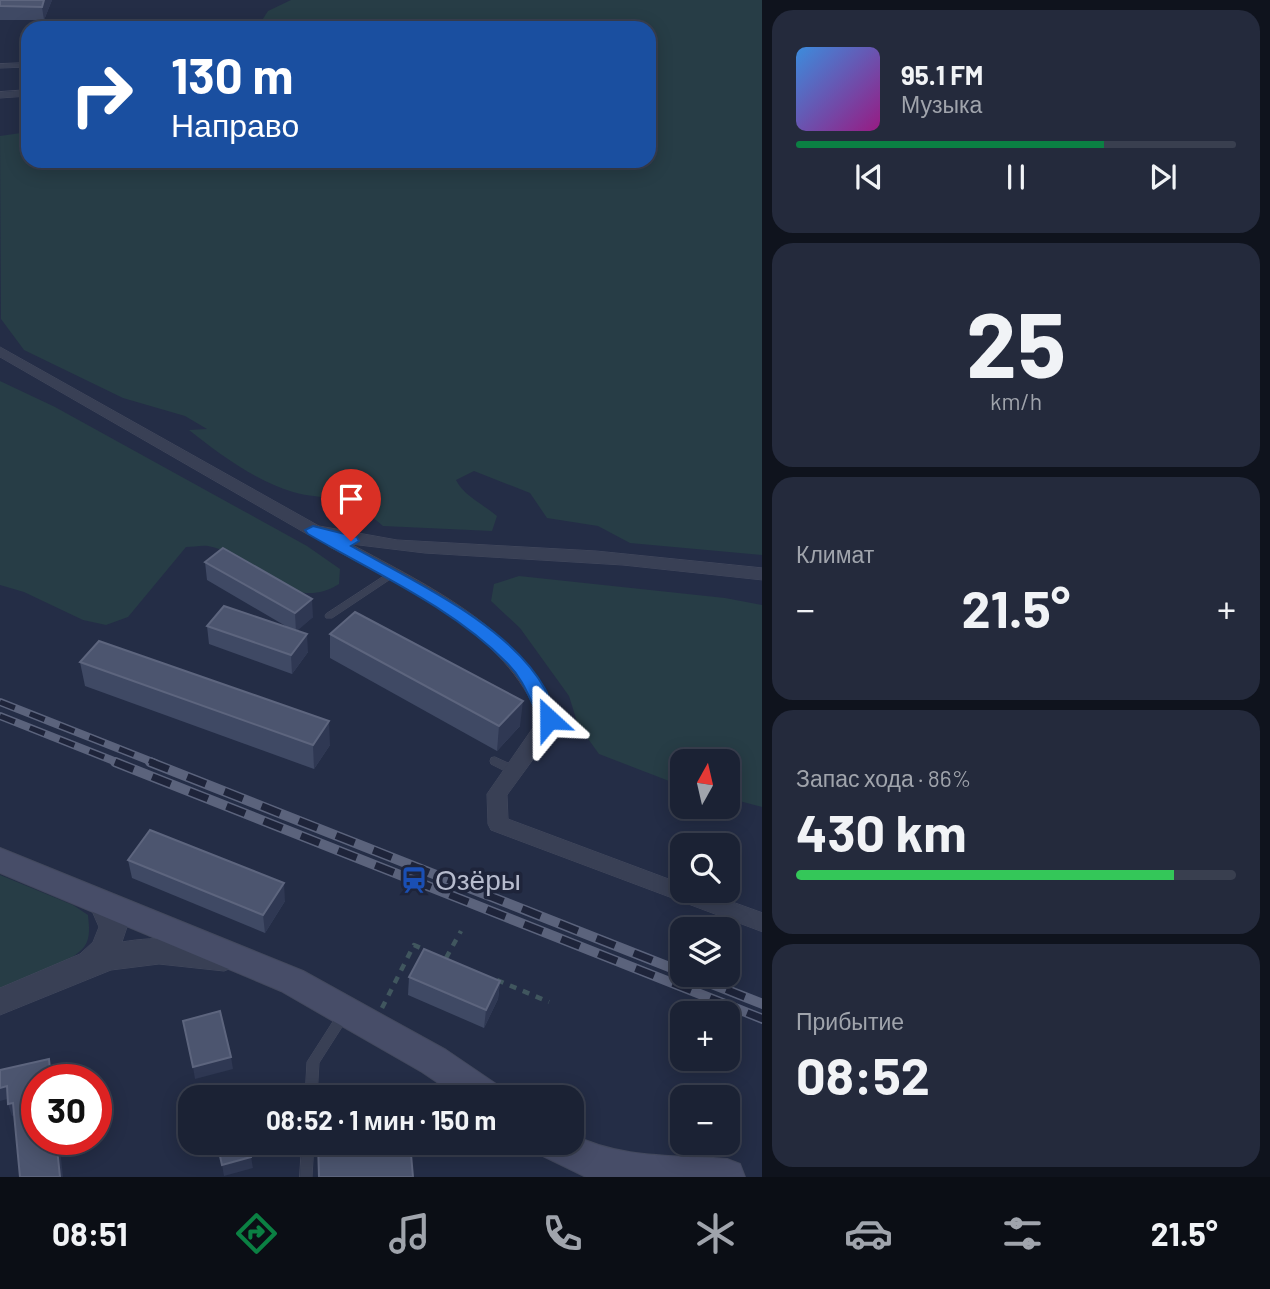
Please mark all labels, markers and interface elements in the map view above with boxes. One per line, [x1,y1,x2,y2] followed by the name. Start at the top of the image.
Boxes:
[171,45,293,104] text: 130 m
[56,49,147,140] icon: right
[901,59,983,90] text: 95.1 FM
[901,90,982,118] text: Музыка
[171,105,299,143] text: Направо
[850,158,888,196] icon: previous
[997,158,1035,196] icon: pause
[1144,158,1182,196] icon: next
[966,287,1066,396] text: 25
[990,387,1042,415] text: km/h
[321,469,381,541] pin
[332,480,370,518] icon: arrive
[796,540,874,568] text: Климат
[962,576,1070,638] text: 21.5°
[796,585,815,631] text: −
[1217,585,1236,631] text: +
[512,682,586,756] position arrow
[670,749,740,819] north arrow
[670,749,740,1155] map controls
[796,764,971,792] text: Запас хода · 86%
[796,800,967,862] text: 430 km
[670,833,740,903] button: search
[435,862,521,896] place label: Озёры
[399,865,429,895] station icon: Озёры
[670,917,740,987] button: layers
[670,1001,740,1071] button: +
[796,1007,904,1035] text: Прибытие
[796,1043,930,1105] text: 08:52
[21,1064,112,1155] speed limit sign: 30
[670,1085,740,1155] button: −
[266,1104,496,1135] text: 08:52 · 1 мин · 150 m
[232,1209,281,1258] icon: directions
[385,1209,434,1258] icon: music
[538,1209,587,1258] icon: phone
[691,1209,740,1258] icon: climate
[844,1209,893,1258] icon: car
[998,1209,1047,1258] icon: filters
[52,1214,128,1252] text: 08:51
[1151,1214,1218,1252] text: 21.5°

